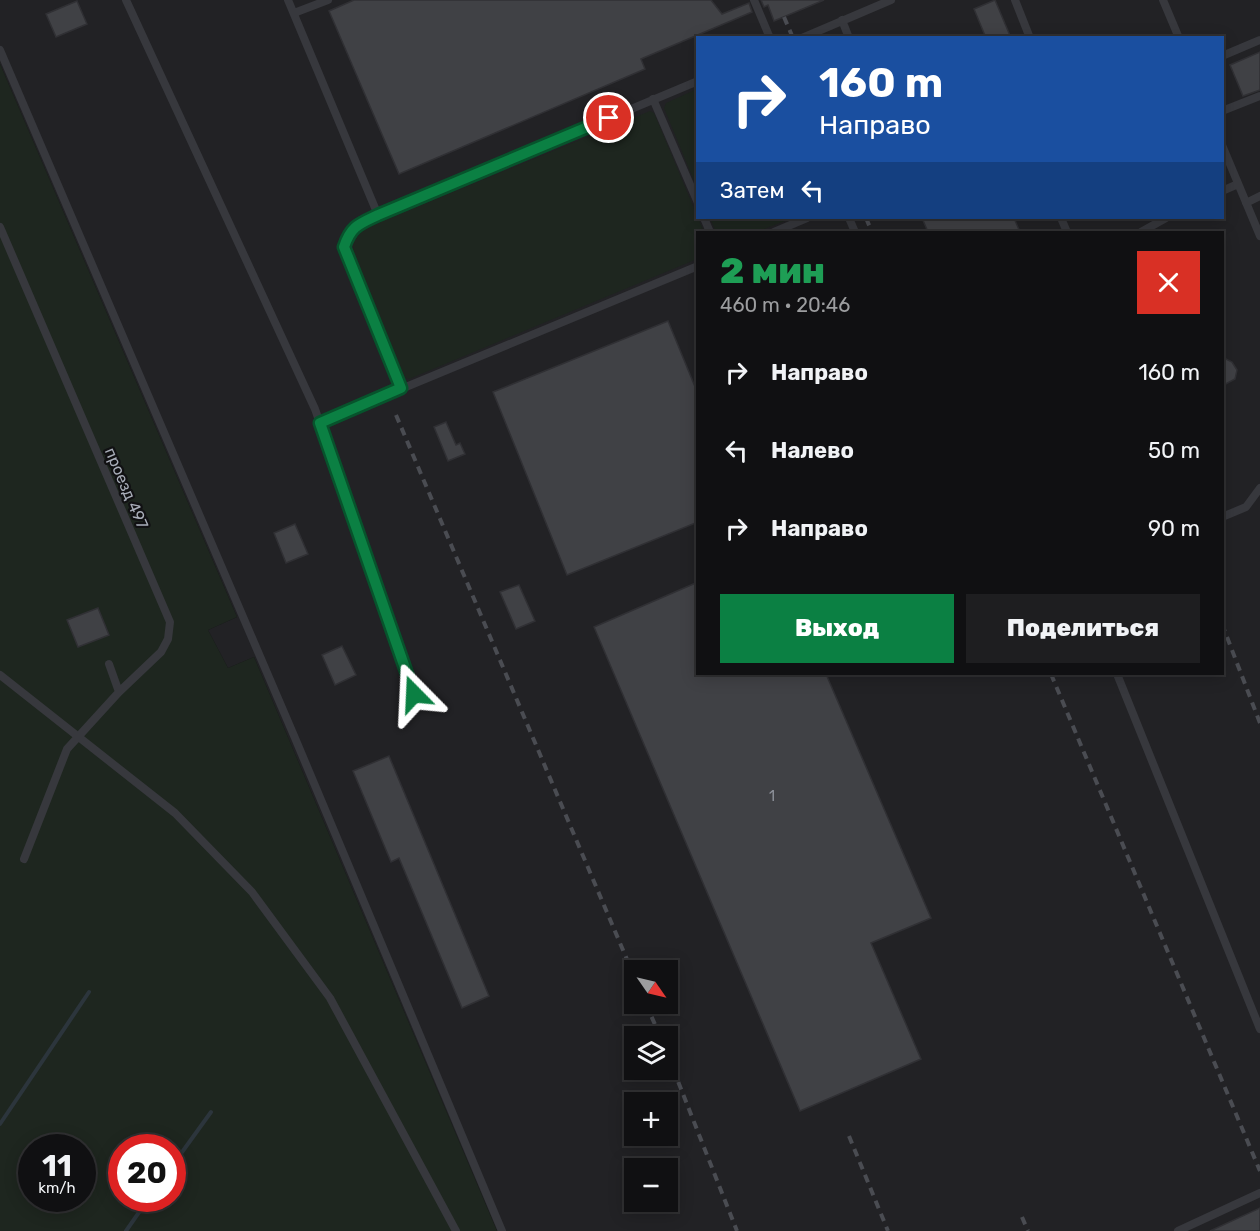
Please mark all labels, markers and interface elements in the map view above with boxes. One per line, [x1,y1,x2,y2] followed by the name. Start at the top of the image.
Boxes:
[819,58,943,108] text: 160 m
[720,60,798,138] icon: right
[583,92,634,143] pin
[592,101,625,134] icon: arrive
[819,109,931,141] text: Направо
[796,174,829,207] icon: left
[720,177,784,204] text: Затем
[720,249,825,292] text: 2 мин
[1137,251,1200,314] button: close
[720,293,850,317] text: 460 m · 20:46
[720,356,753,389] icon: right
[771,359,868,386] text: Направо
[1138,359,1200,386] text: 160 m
[720,434,753,467] icon: left
[771,437,854,464] text: Налево
[1148,437,1200,464] text: 50 m
[101,445,152,532] street label: проезд 497
[720,512,753,545] icon: right
[771,515,868,542] text: Направо
[1148,515,1200,542] text: 90 m
[720,594,954,663] button: Выход
[966,594,1200,663] button: Поделиться
[382,662,446,726] position arrow
[769,788,775,805] house number: 1
[624,960,678,1014] north arrow
[624,960,678,1212] map controls
[624,1026,678,1080] button: layers
[624,1092,678,1146] button: +
[108,1134,186,1212] speed limit sign: 20
[42,1148,72,1184] text: 11
[624,1158,678,1212] button: −
[38,1179,76,1197] text: km/h

